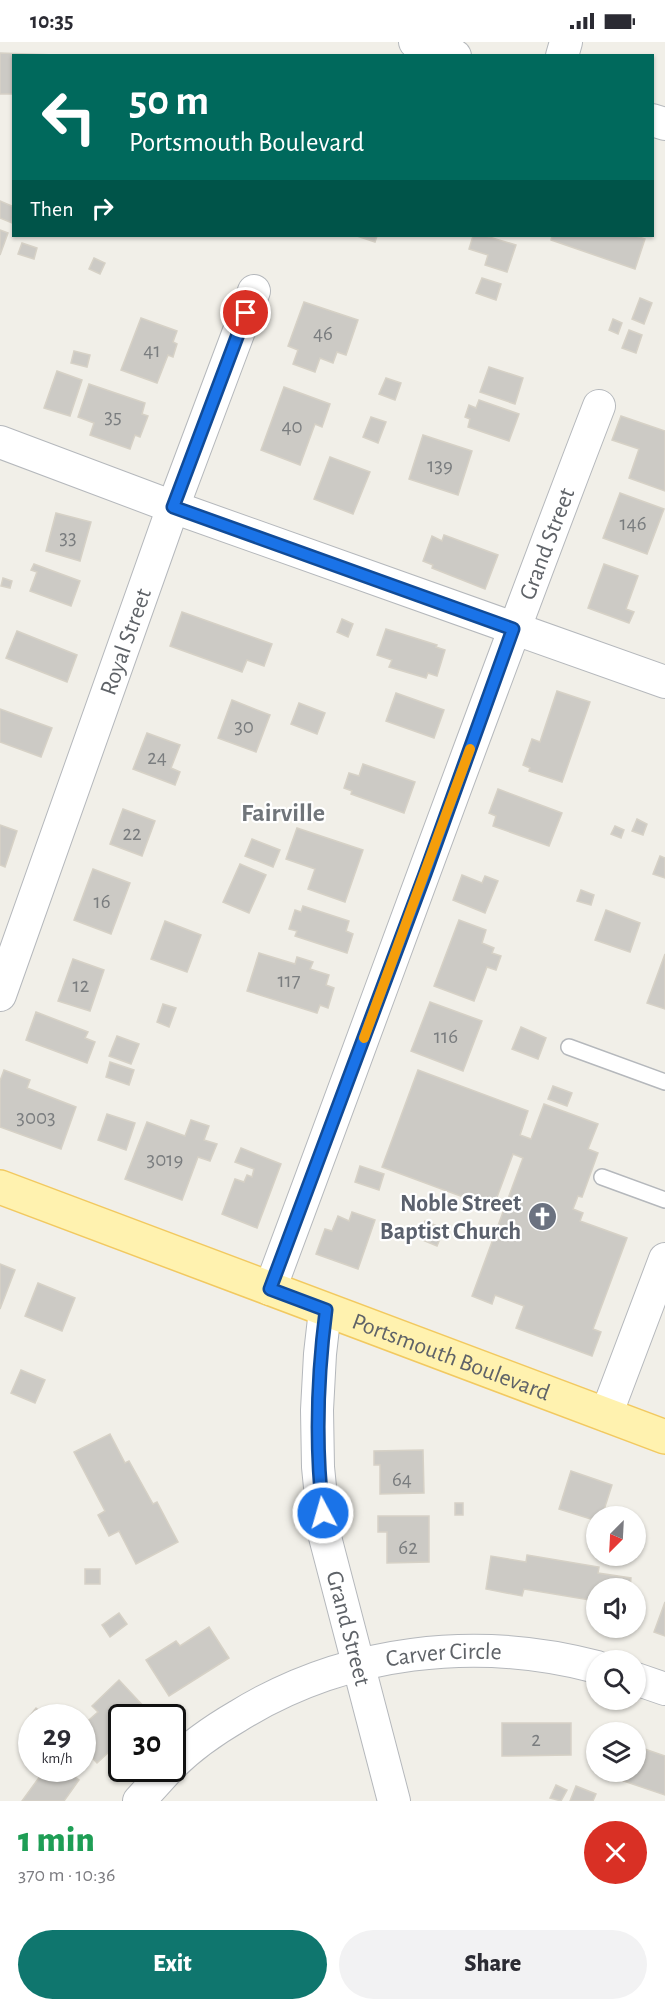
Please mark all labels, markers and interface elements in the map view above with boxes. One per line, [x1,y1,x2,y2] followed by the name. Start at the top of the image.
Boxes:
[30,10,73,32] text: 10:35
[30,78,108,156] icon: left
[129,80,209,122] text: 50 m
[129,129,364,156] text: Portsmouth Boulevard
[86,192,119,225] icon: right
[30,198,74,220] text: Then
[220,287,271,338] pin
[229,296,262,329] icon: arrive
[313,323,333,344] house number: 46
[143,340,161,361] house number: 41
[104,406,122,427] house number: 35
[281,416,303,437] house number: 40
[427,455,453,476] house number: 139
[515,484,580,603] street label: Grand Street
[619,513,647,534] house number: 146
[59,527,77,548] house number: 33
[96,585,156,698] street label: Royal Street
[234,716,254,737] house number: 30
[147,747,167,768] house number: 24
[241,800,325,826] district label: Fairville
[122,823,142,844] house number: 22
[93,891,111,912] house number: 16
[277,970,301,991] house number: 117
[73,975,89,996] house number: 12
[434,1026,458,1047] house number: 116
[16,1107,56,1128] house number: 3003
[147,1149,183,1170] house number: 3019
[380,1192,521,1244] place label: Noble Street Baptist Church
[526,1201,558,1233] church icon: Noble Street Baptist Church
[349,1310,553,1406] street label: Portsmouth Boulevard
[392,1469,412,1490] house number: 64
[291,1481,355,1545] position arrow
[586,1506,646,1566] north arrow
[586,1506,646,1782] map controls
[398,1537,418,1558] house number: 62
[321,1569,374,1689] street label: Grand Street
[586,1578,646,1638] button: sound
[384,1640,502,1672] street label: Carver Circle
[586,1650,646,1710] button: search
[108,1704,186,1782] speed limit sign: 30
[43,1721,71,1751] text: 29
[586,1722,646,1782] button: layers
[531,1729,541,1750] house number: 2
[42,1751,72,1766] text: km/h
[584,1821,647,1884] button: close
[18,1822,95,1858] text: 1 min
[18,1865,115,1885] text: 370 m · 10:36
[18,1930,327,1999] button: Exit
[339,1930,647,1999] button: Share

